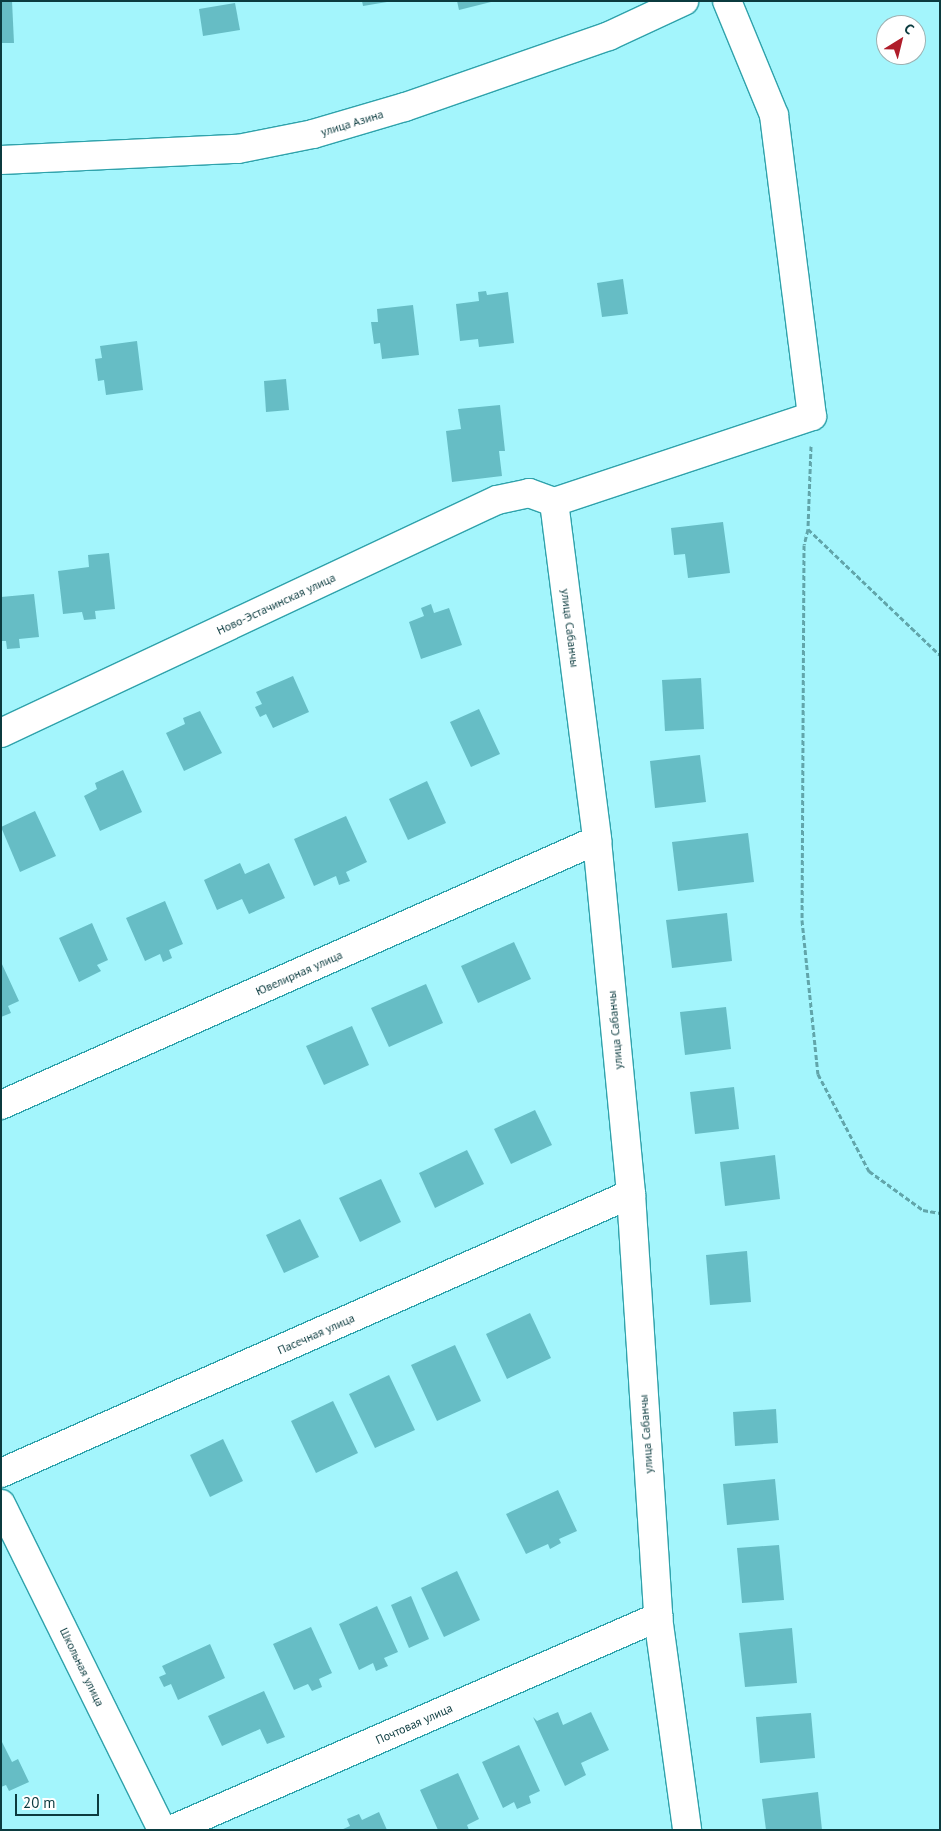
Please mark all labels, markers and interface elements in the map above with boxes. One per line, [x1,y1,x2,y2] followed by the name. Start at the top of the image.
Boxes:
[876,15,926,65] north arrow
[901,19,918,38] text: С
[319,107,385,139] street label: улица Азина
[214,570,338,638] street label: Ново-Эстачинская улица
[558,588,582,668] street label: улица Сабанчы
[253,947,345,999] street label: Ювелирная улица
[604,990,626,1070] street label: улица Сабанчы
[275,1311,357,1357] street label: Пасечная улица
[636,1394,656,1474] street label: улица Сабанчы
[57,1625,107,1709] street label: Школьная улица
[373,1701,455,1747] street label: Почтовая улица
[18,1784,101,1816] scale bar
[23,1793,56,1812] text: 20 m

